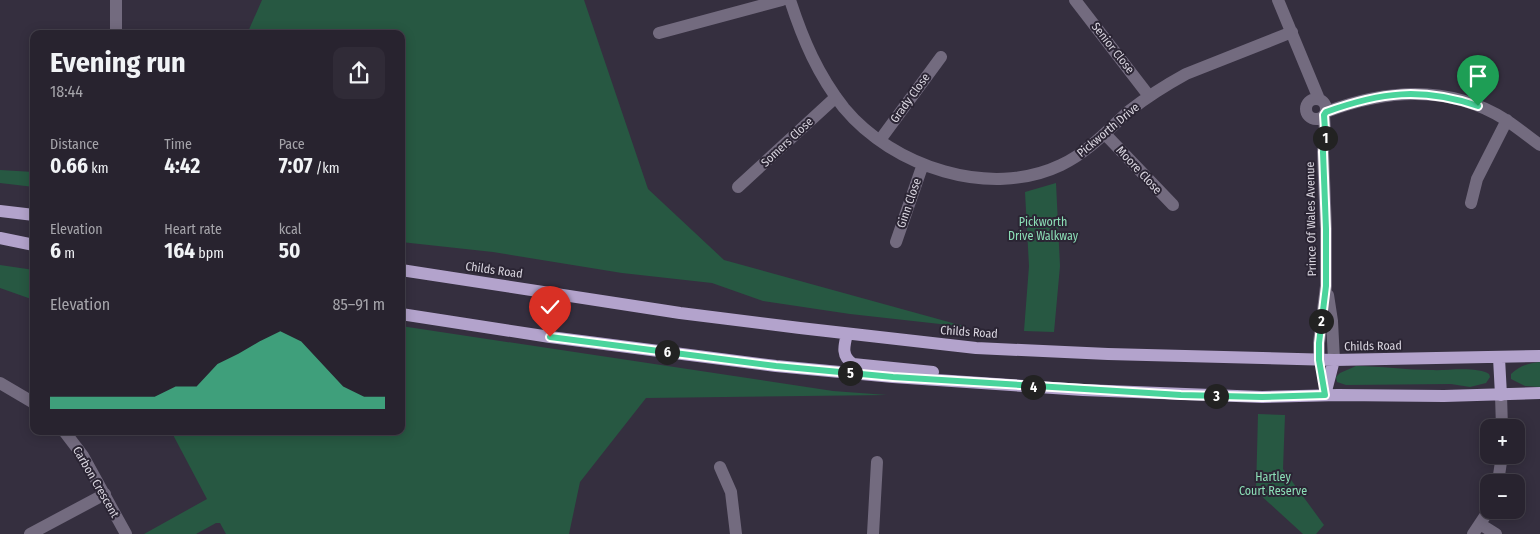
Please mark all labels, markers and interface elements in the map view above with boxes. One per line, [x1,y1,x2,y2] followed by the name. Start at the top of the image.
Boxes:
[1089,20,1137,76] street label: Senior Close
[50,46,186,79] text: Evening run
[333,47,385,99] button: share
[1457,55,1499,106] pin
[1464,62,1492,90] icon: arrive
[887,71,933,125] street label: Grady Close
[50,82,83,101] text: 18:44
[1074,100,1142,160] street label: Pickworth Drive
[758,114,816,170] street label: Somers Close
[1312,126,1338,150] pin: 1
[1323,130,1328,147] text: 1
[50,136,99,153] text: Distance
[164,136,192,153] text: Time
[279,136,305,153] text: Pace
[1113,143,1165,197] street label: Moore Close
[50,153,88,179] text: 0.66
[164,153,200,179] text: 4:42
[279,153,312,179] text: 7:07
[88,160,109,177] text: km
[312,160,340,177] text: /km
[1303,161,1319,276] street label: Prince Of Wales Avenue
[894,176,924,230] street label: Ginn Close
[1008,215,1079,243] park label: Pickworth Drive Walkway
[50,221,103,238] text: Elevation
[164,221,222,238] text: Heart rate
[279,221,301,238] text: kcal
[50,238,61,264] text: 6
[164,238,195,264] text: 164
[279,238,300,264] text: 50
[61,245,75,262] text: m
[195,245,224,262] text: bpm
[464,259,524,281] street label: Childs Road
[529,286,571,337] pin
[536,293,564,321] icon: check
[50,295,110,314] text: Elevation
[332,295,385,314] text: 85–91 m
[1308,308,1334,334] pin: 2
[1318,313,1325,330] text: 2
[940,323,998,341] street label: Childs Road
[1344,338,1402,354] street label: Childs Road
[654,340,680,364] pin: 6
[664,344,671,361] text: 6
[838,360,862,386] pin: 5
[847,365,854,382] text: 5
[1020,374,1046,400] pin: 4
[1030,379,1037,396] text: 4
[1204,384,1228,408] pin: 3
[1213,388,1220,405] text: 3
[1480,419,1525,519] map controls
[1480,419,1525,464] button: +
[70,444,122,520] street label: Carbon Crescent
[1239,470,1307,498] park label: Hartley Court Reserve
[1480,474,1525,519] button: −

